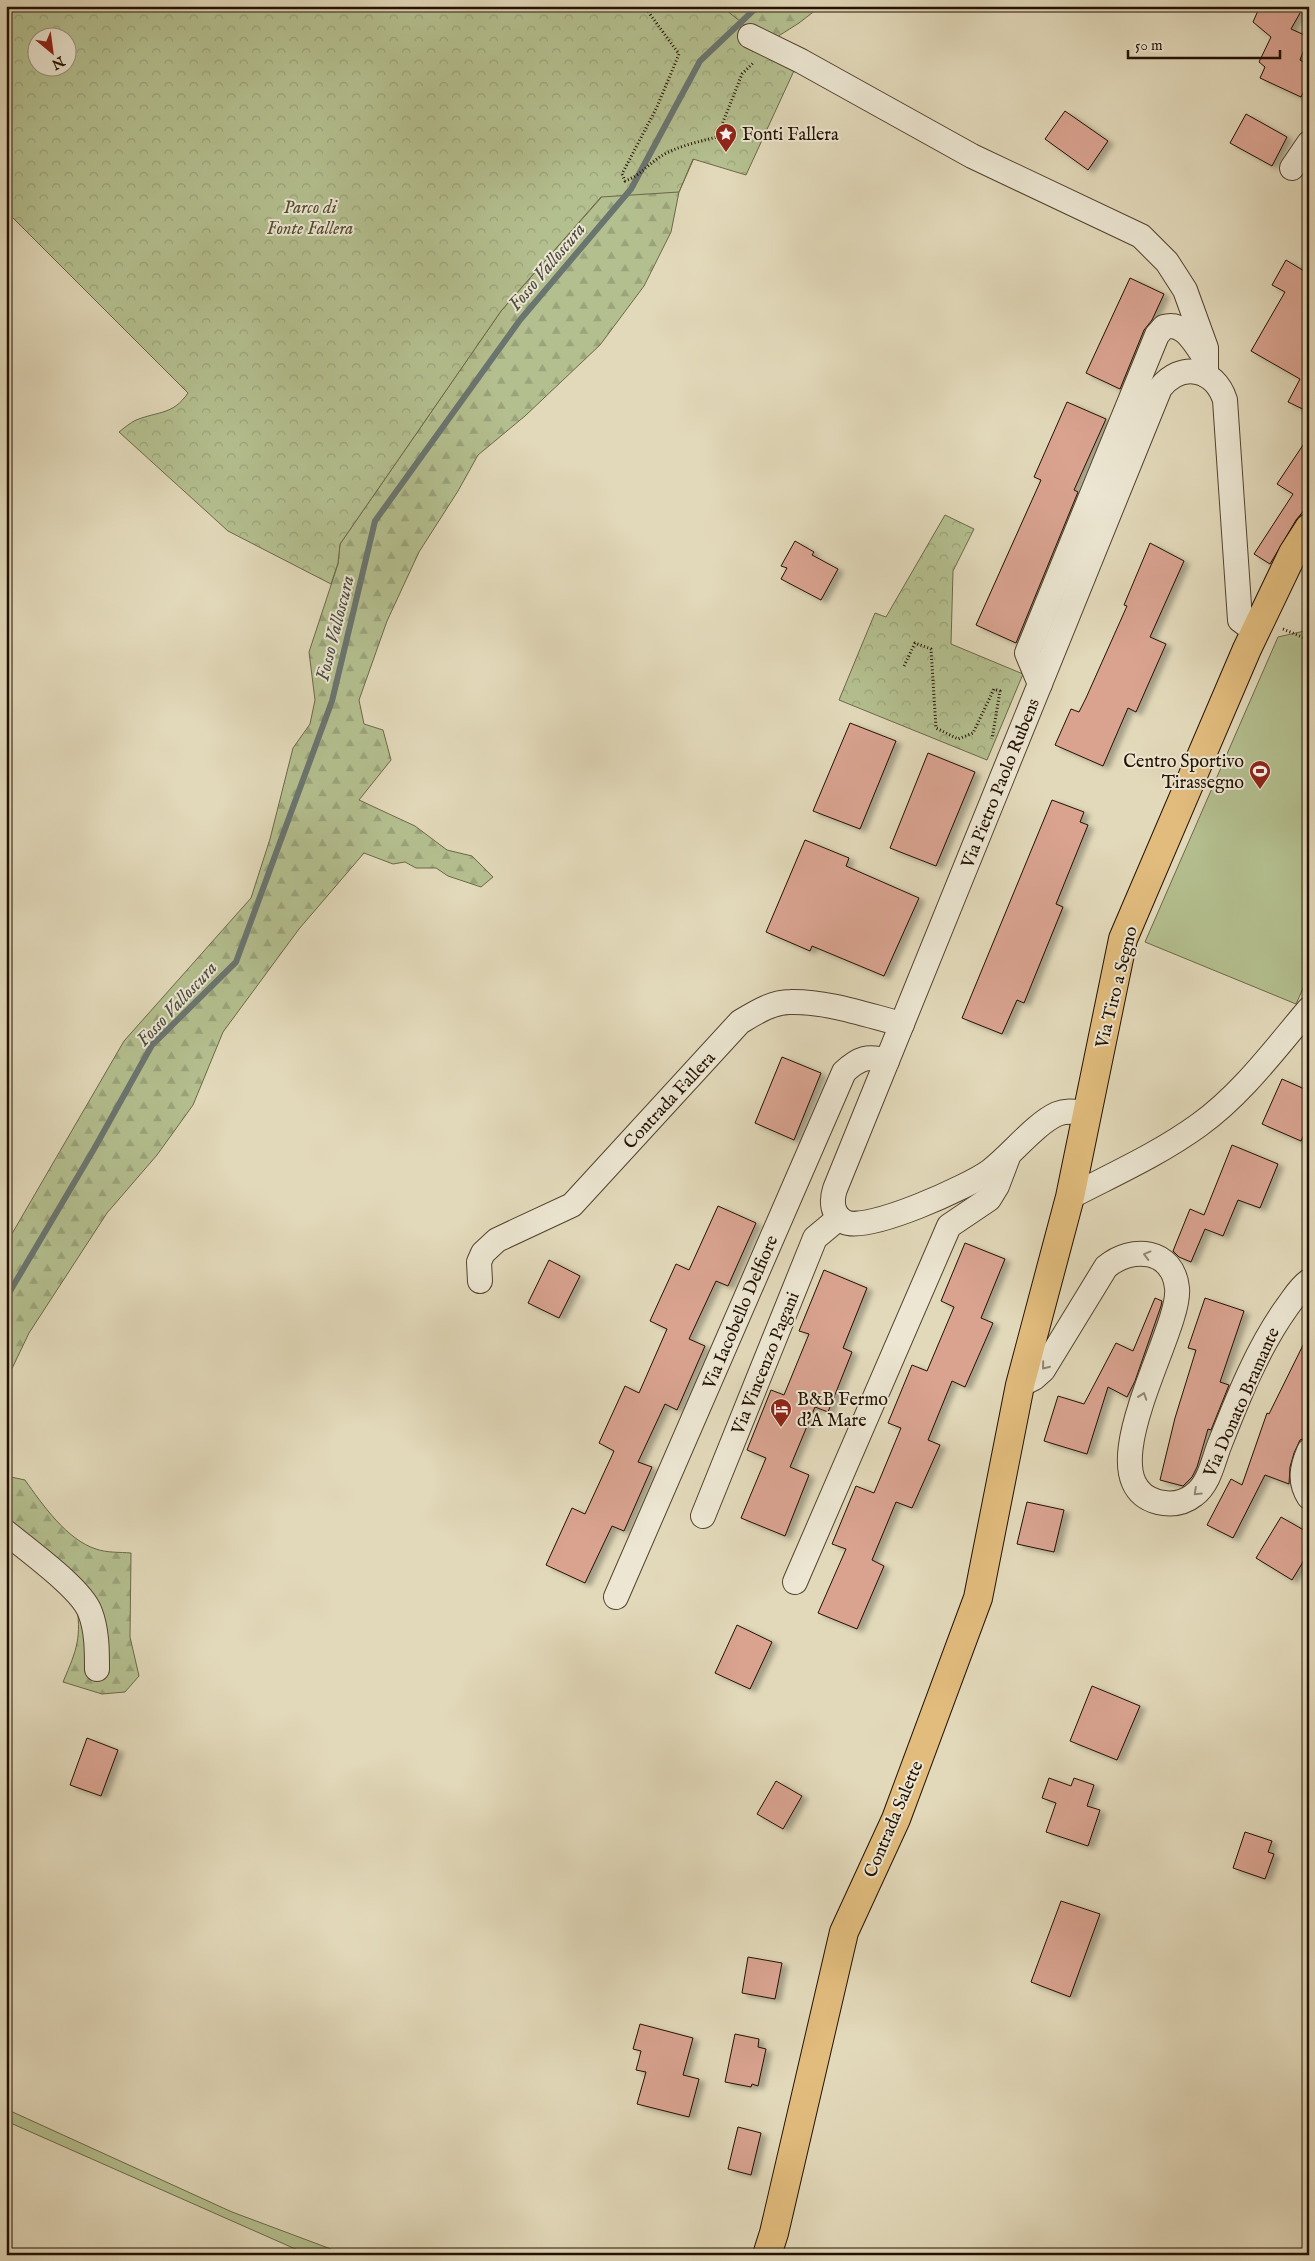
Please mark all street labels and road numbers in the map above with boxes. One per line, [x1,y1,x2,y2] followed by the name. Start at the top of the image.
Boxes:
[956,695,1046,873] street label: Via Pietro Paolo Rubens
[1091,924,1144,1052] street label: Via Tiro a Segno
[619,1047,721,1155] street label: Contrada Fallera
[698,1232,784,1394] street label: Via Iacobello Delfiore
[727,1289,806,1439] street label: Via Vincenzo Pagani
[1199,1324,1286,1482] street label: Via Donato Bramante
[859,1758,929,1881] street label: Contrada Salette

